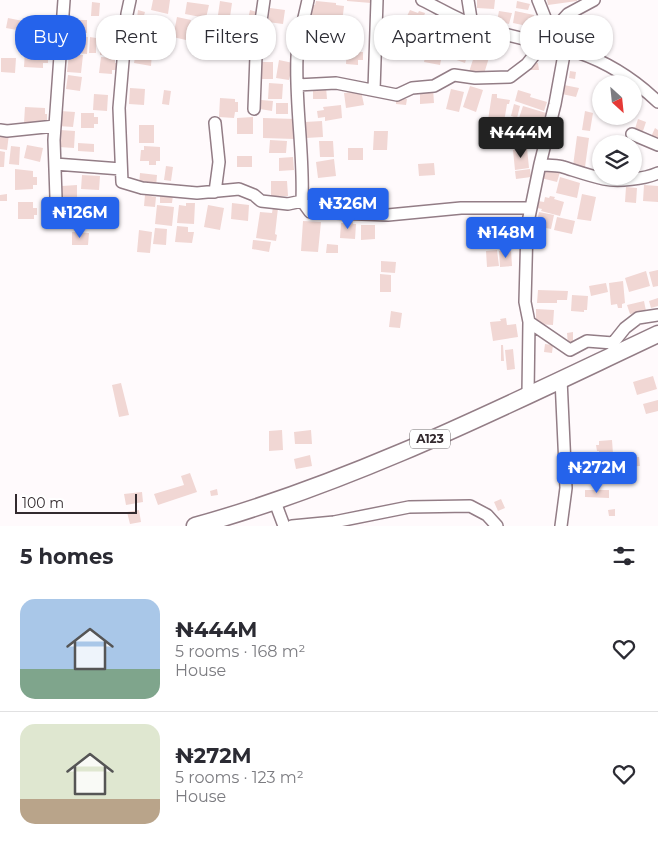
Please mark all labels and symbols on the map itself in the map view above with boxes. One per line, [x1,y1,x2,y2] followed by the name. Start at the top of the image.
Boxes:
[592,75,642,125] north arrow
[486,116,556,159] pin: ₦444M
[313,188,383,230] pin: ₦326M
[45,196,115,239] pin: ₦126M
[471,216,541,259] pin: ₦148M
[410,429,450,448] road number: A123
[562,452,632,494] pin: ₦272M
[15,491,138,514] scale bar

